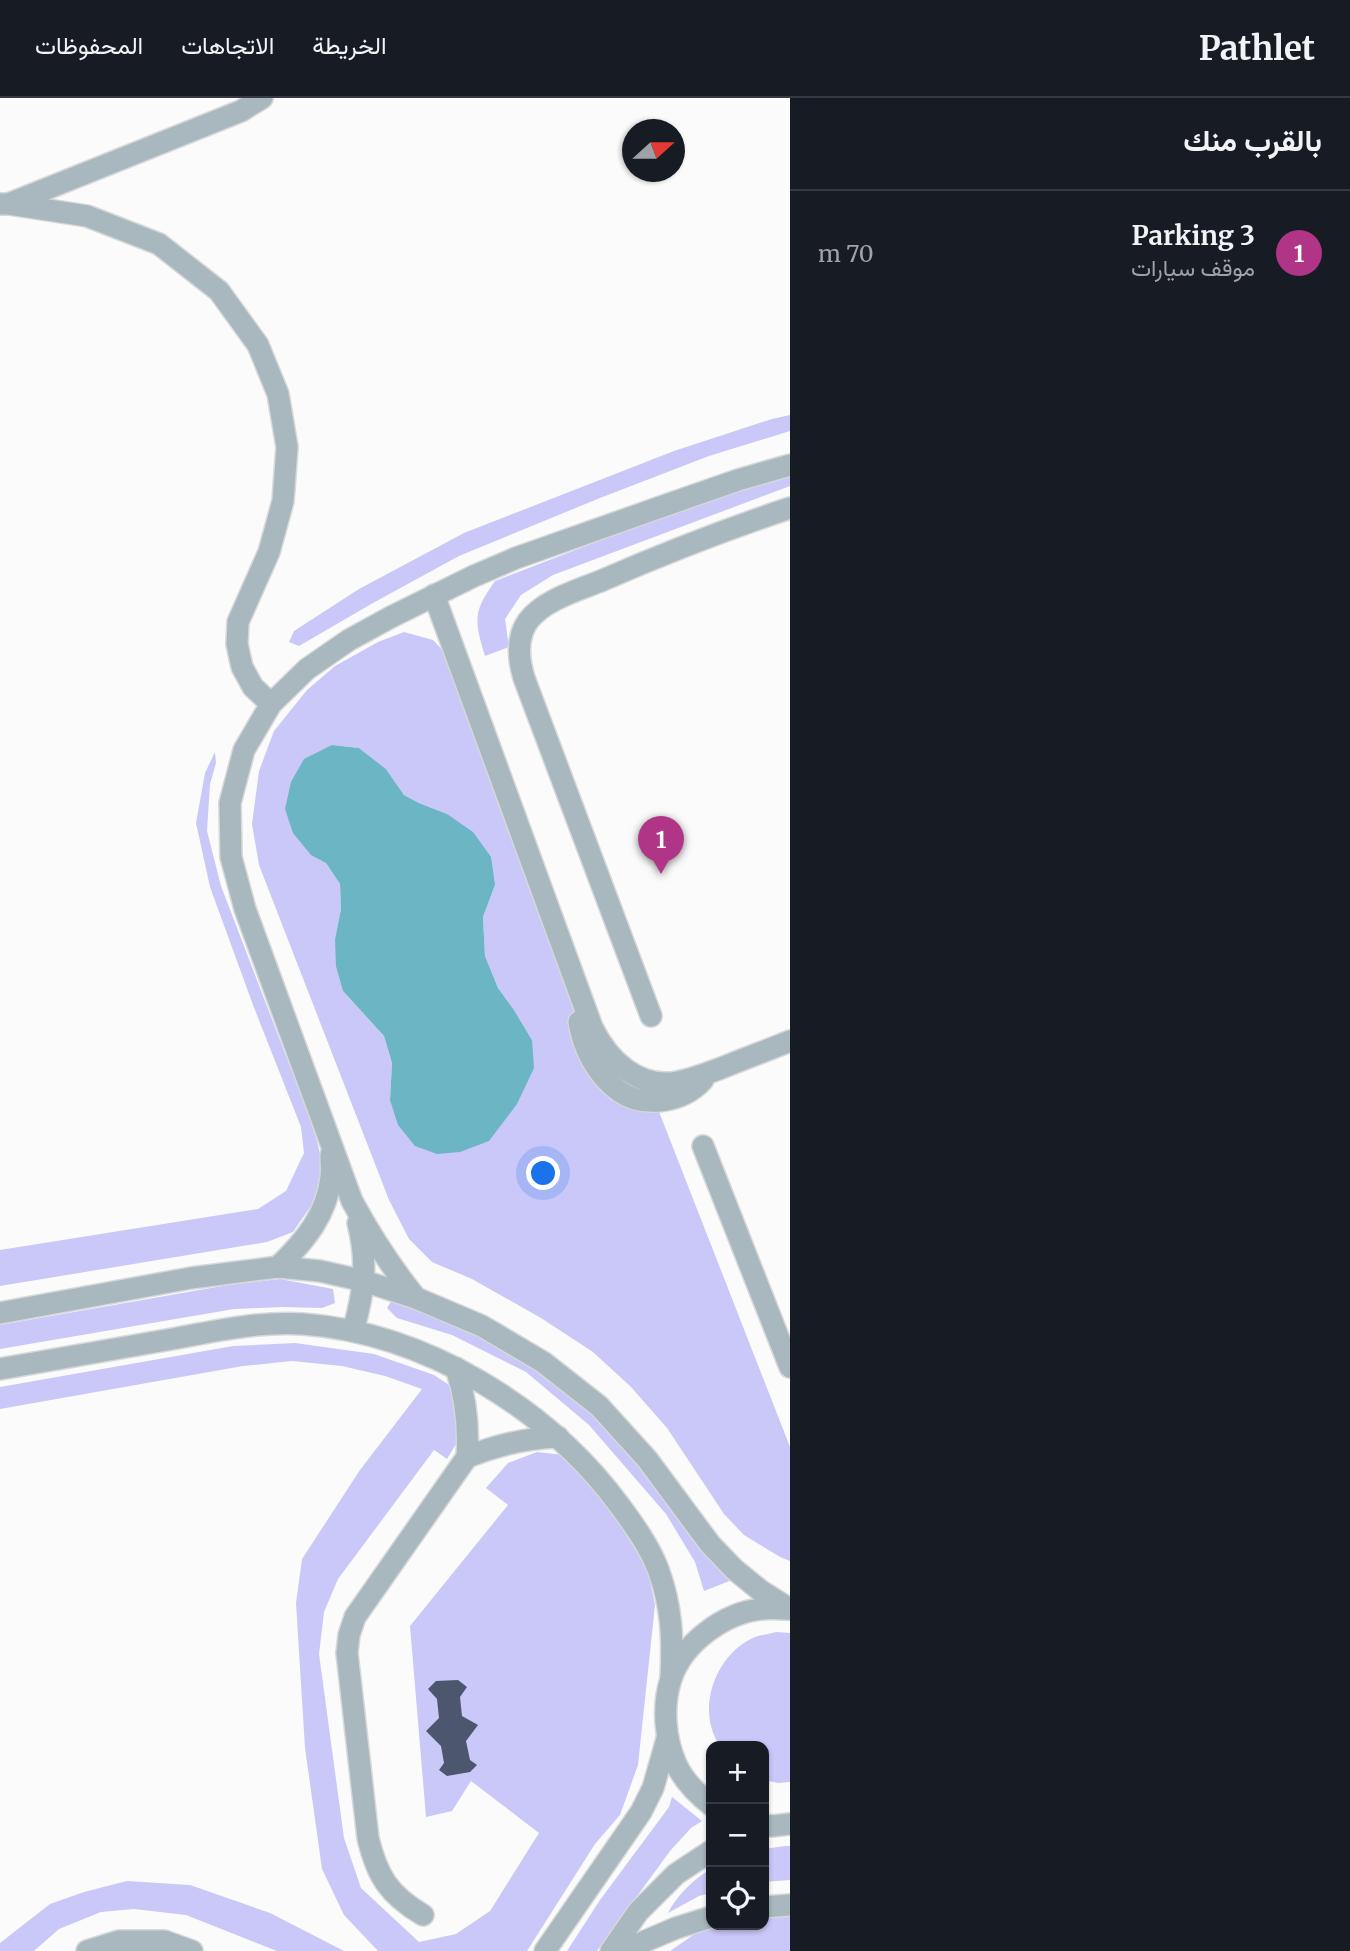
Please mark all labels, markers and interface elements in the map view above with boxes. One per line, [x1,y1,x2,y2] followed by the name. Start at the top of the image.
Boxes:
[1199,28,1315,69] text: Pathlet
[35,30,143,61] text: المحفوظات
[181,30,274,61] text: الاتجاهات
[312,30,387,61] text: الخريطة
[622,119,685,182] north arrow
[1183,121,1322,159] text: بالقرب منك
[1132,219,1255,252] text: Parking 3
[818,239,874,268] text: 70 m
[1294,239,1304,268] text: 1
[1131,253,1255,282] text: موقف سيارات
[638,816,684,874] pin: 1
[526,1156,560,1190] your location
[706,1741,769,1930] map controls
[706,1741,769,1804] button: +
[706,1804,769,1867] button: −
[706,1867,769,1930] button: locate

